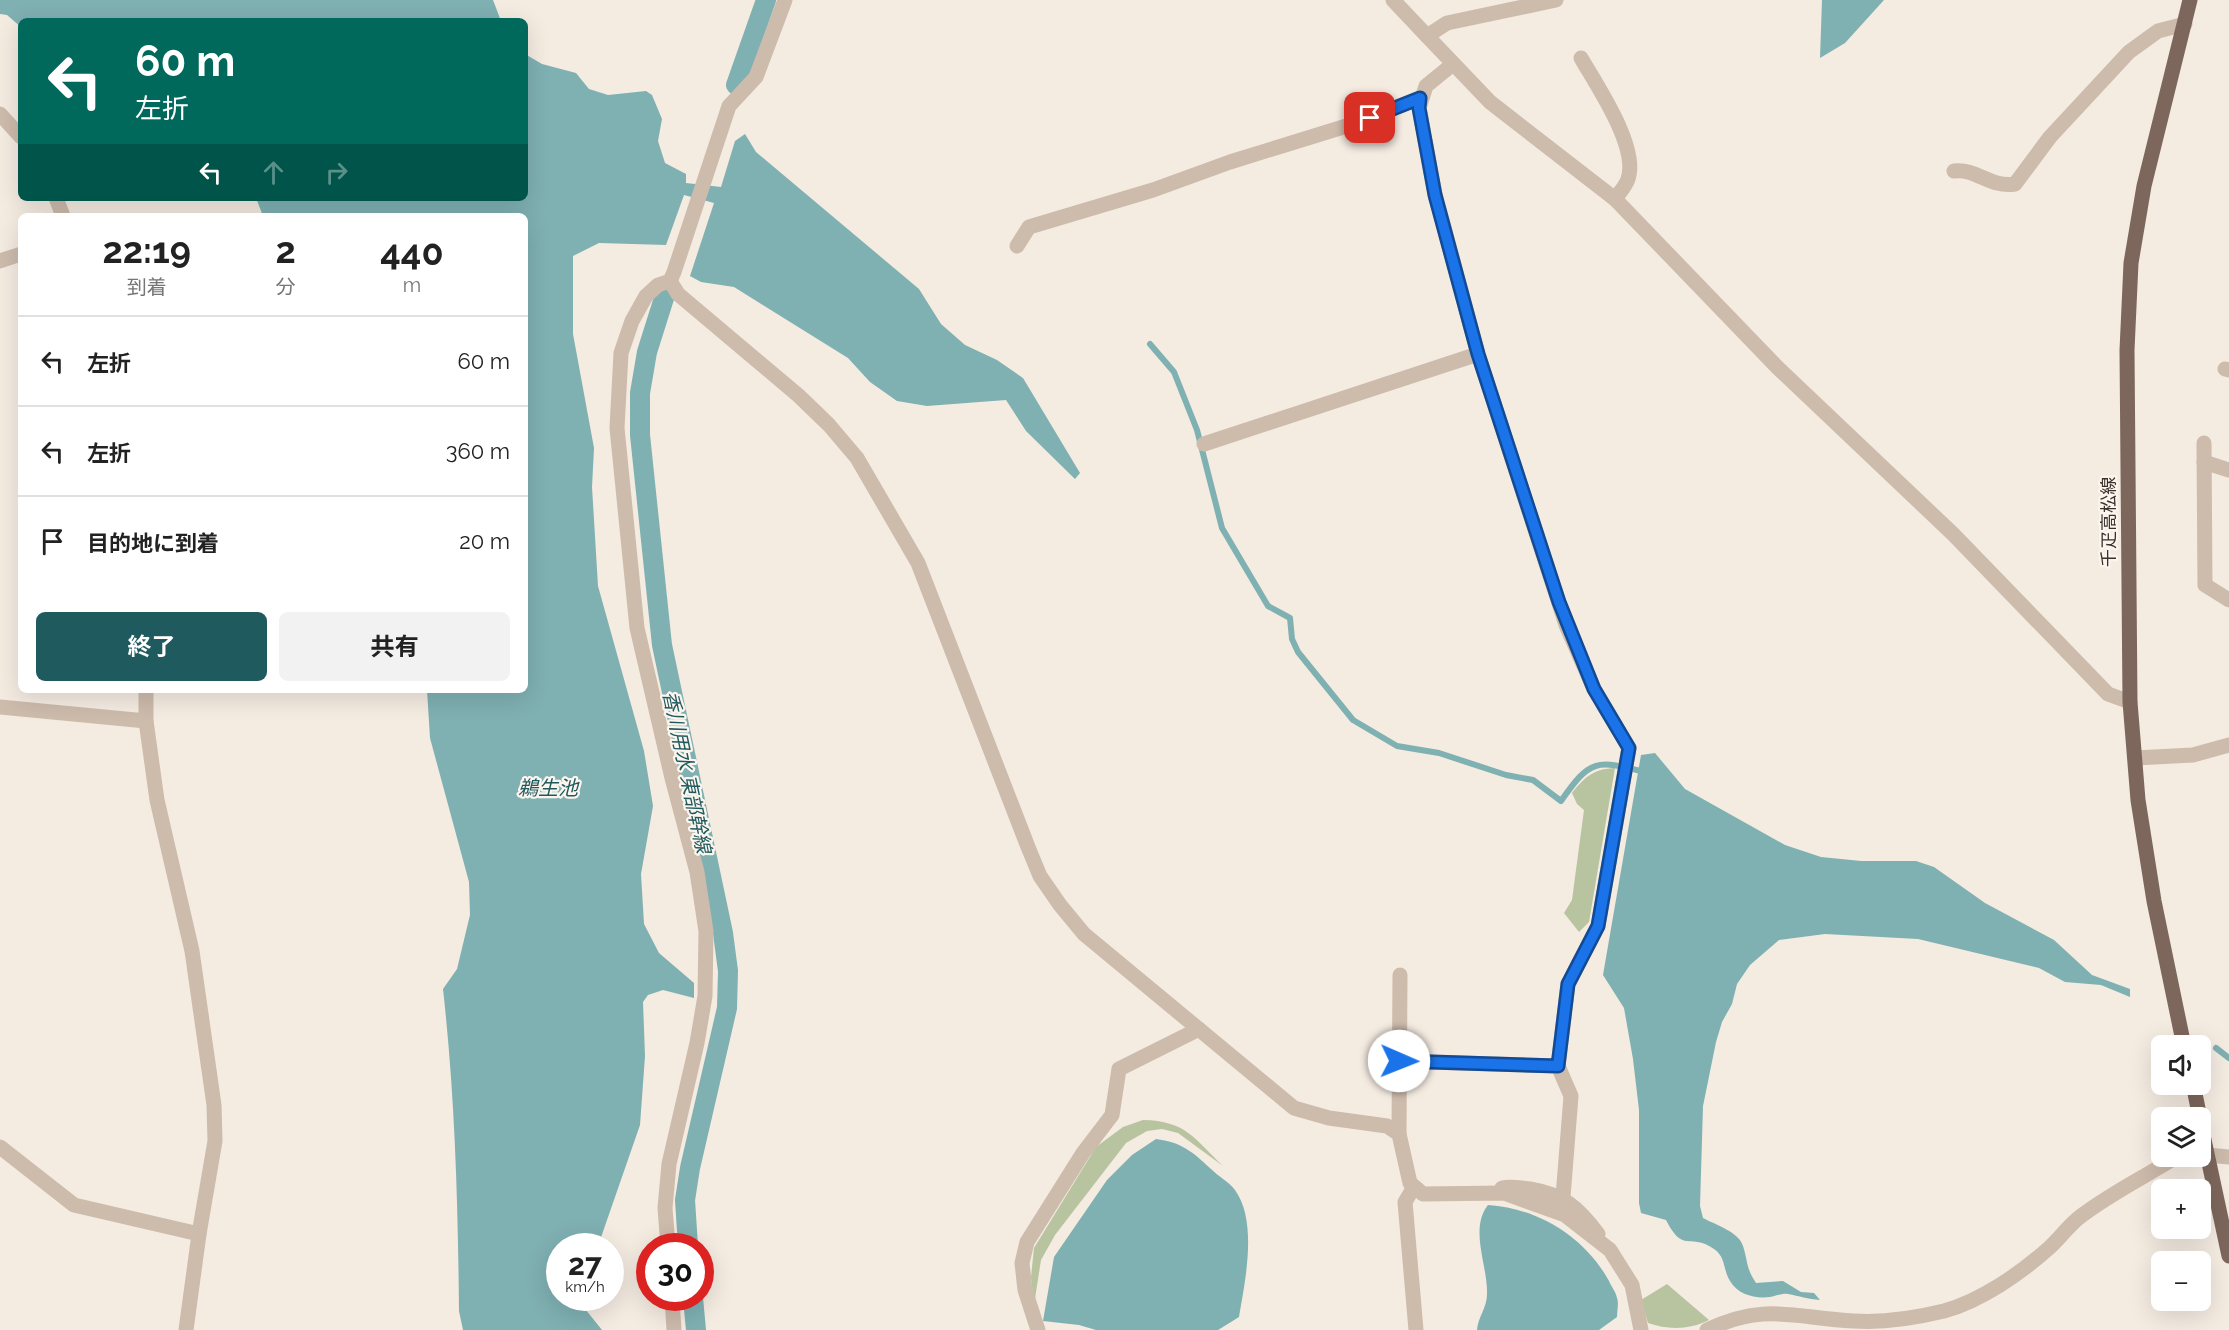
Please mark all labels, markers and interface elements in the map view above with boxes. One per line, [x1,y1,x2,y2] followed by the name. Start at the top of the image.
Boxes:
[135,37,235,86] text: 60 m
[36,42,114,120] icon: left
[1344,92,1395,143] pin
[135,93,189,124] text: 左折
[1353,101,1386,134] icon: arrive
[194,156,227,189] icon: left
[257,156,290,189] icon: ahead
[320,156,353,189] icon: right
[102,229,191,271] text: 22:19
[275,229,296,271] text: 2
[380,231,443,273] text: 440
[403,273,421,297] text: m
[127,275,167,299] text: 到着
[276,275,296,299] text: 分
[36,345,69,378] icon: left
[457,348,510,374] text: 60 m
[87,350,131,376] text: 左折
[36,435,69,468] icon: left
[446,438,510,464] text: 360 m
[87,440,131,466] text: 左折
[2098,477,2119,567] street label: 千疋高松線
[36,525,69,558] icon: arrive
[459,528,510,554] text: 20 m
[87,530,219,556] text: 目的地に到着
[36,612,267,681] button: 終了
[279,612,510,681] button: 共有
[658,689,717,858] water label: 香川用水 東部幹線
[518,776,580,800] water label: 鵜生池
[1367,1029,1431,1093] position arrow
[2151,1035,2211,1311] map controls
[2151,1035,2211,1095] button: sound
[2151,1107,2211,1167] button: layers
[2151,1179,2211,1239] button: +
[636,1233,714,1311] speed limit sign: 30
[568,1247,602,1282] text: 27
[2151,1251,2211,1311] button: −
[565,1278,605,1296] text: km/h

